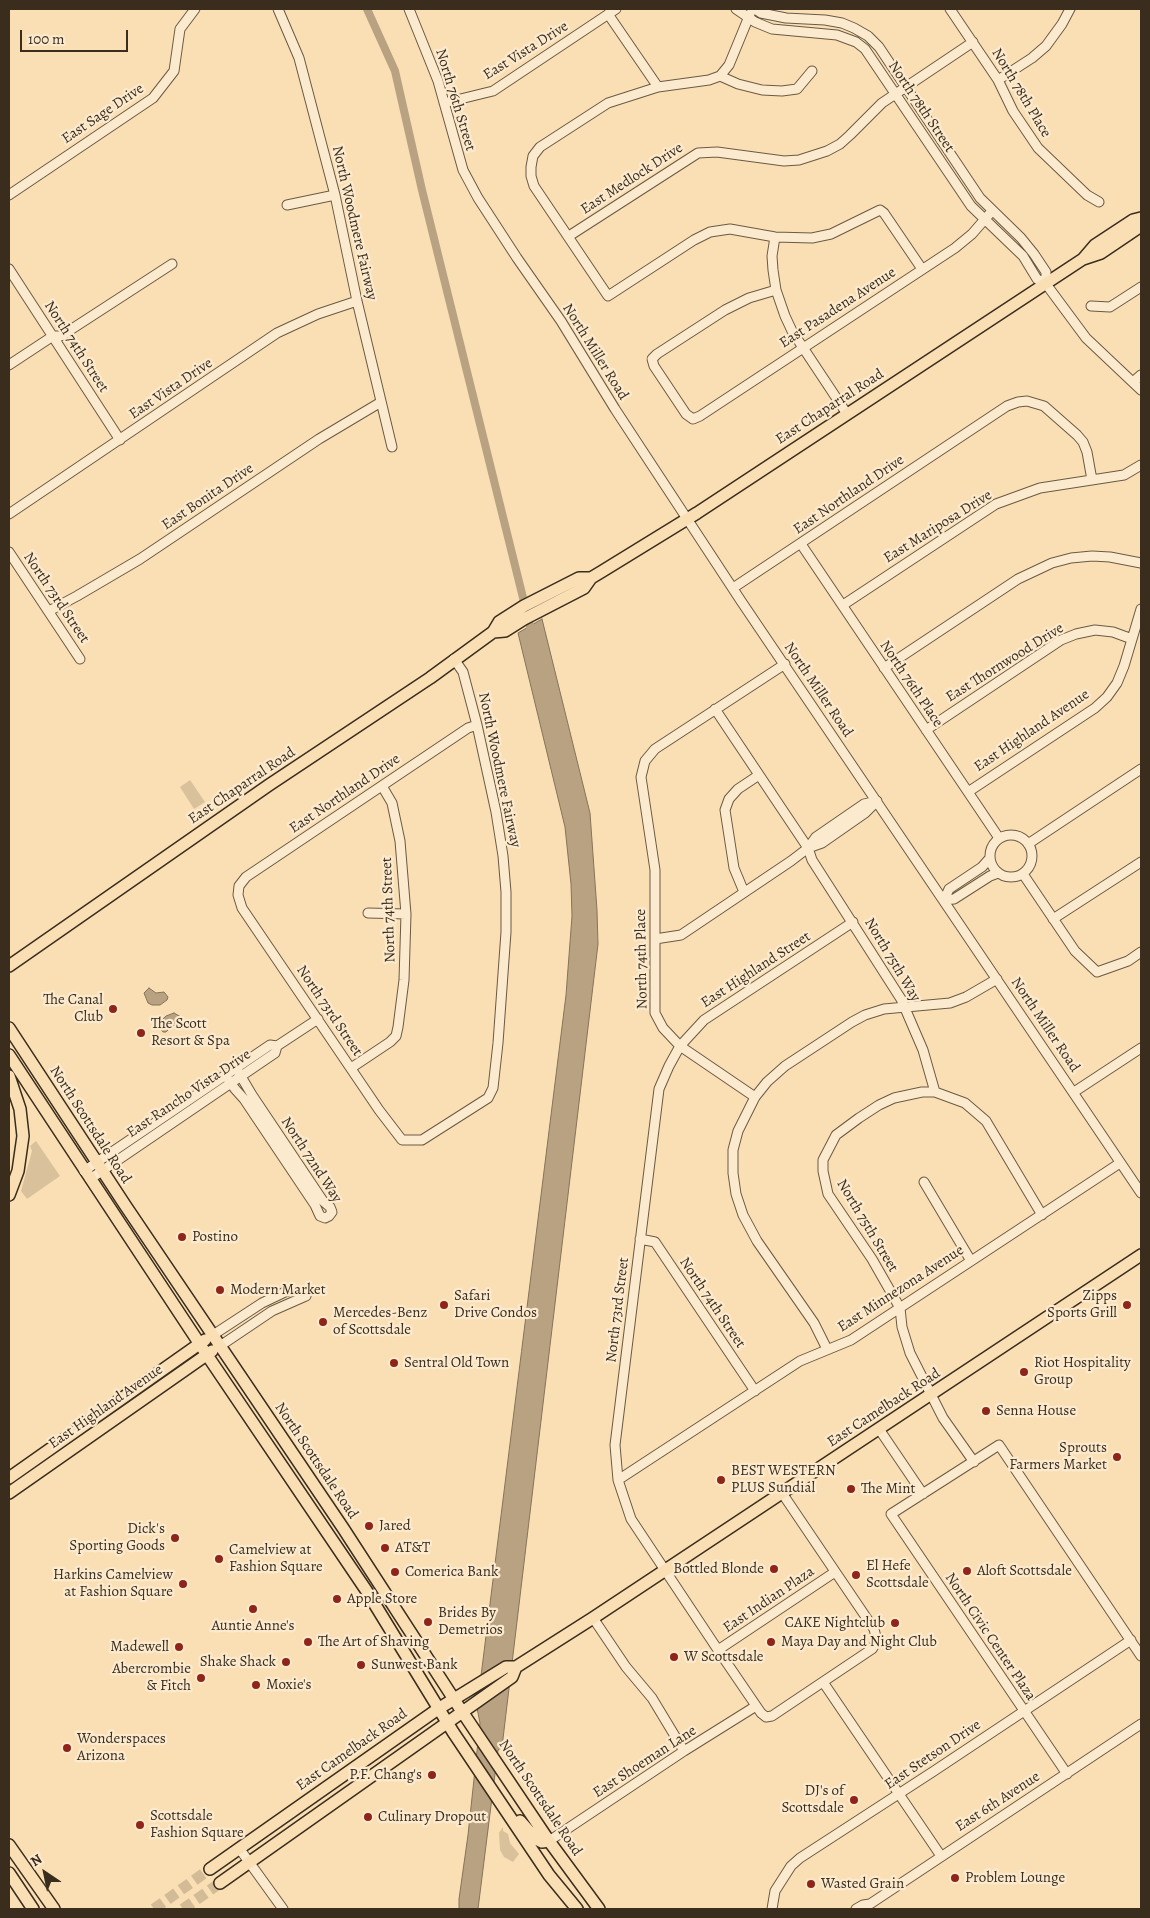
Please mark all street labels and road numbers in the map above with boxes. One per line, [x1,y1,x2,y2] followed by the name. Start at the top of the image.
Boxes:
[480,18,572,84] street label: East Vista Drive
[987,45,1055,141] street label: North 78th Place
[431,47,479,153] street label: North 76th Street
[884,58,958,156] street label: North 78th Street
[59,80,147,148] street label: East Sage Drive
[578,139,686,219] street label: East Medlock Drive
[327,144,381,302] street label: North Woodmere Fairway
[776,264,900,352] street label: East Pasadena Avenue
[40,298,112,396] street label: North 74th Street
[558,300,632,404] street label: North Miller Road
[126,354,216,424] street label: East Vista Drive
[773,365,887,449] street label: East Chaparral Road
[790,451,908,539] street label: East Northland Drive
[159,460,257,534] street label: East Bonita Drive
[881,486,995,568] street label: East Mariposa Drive
[19,549,93,647] street label: North 73rd Street
[943,619,1067,707] street label: East Thornwood Drive
[875,637,947,731] street label: North 76th Place
[780,639,856,741] street label: North Miller Road
[971,686,1093,776] street label: East Highland Avenue
[474,691,524,849] street label: North Woodmere Fairway
[185,744,299,828] street label: East Chaparral Road
[286,750,404,838] street label: East Northland Drive
[378,857,400,963] street label: North 74th Street
[632,909,652,1009] street label: North 74th Place
[860,915,924,1005] street label: North 75th Way
[698,928,814,1012] street label: East Highland Street
[292,962,366,1060] street label: North 73rd Street
[1007,974,1083,1076] street label: North Miller Road
[124,1046,254,1142] street label: East Rancho Vista Drive
[45,1063,135,1187] street label: North Scottsdale Road
[277,1114,345,1206] street label: North 72nd Way
[832,1176,902,1276] street label: North 75th Street
[835,1242,967,1336] street label: East Minnezona Avenue
[675,1254,749,1352] street label: North 74th Street
[603,1256,633,1364] street label: North 73rd Street
[46,1361,166,1453] street label: East Highland Avenue
[824,1365,944,1451] street label: East Camelback Road
[270,1399,362,1523] street label: North Scottsdale Road
[720,1563,818,1637] street label: East Indian Plaza
[940,1570,1040,1704] street label: North Civic Center Plaza
[293,1705,411,1795] street label: East Camelback Road
[881,1716,985,1794] street label: East Stetson Drive
[590,1722,700,1802] street label: East Shoeman Lane
[494,1736,586,1860] street label: North Scottsdale Road
[952,1768,1044,1836] street label: East 6th Avenue

